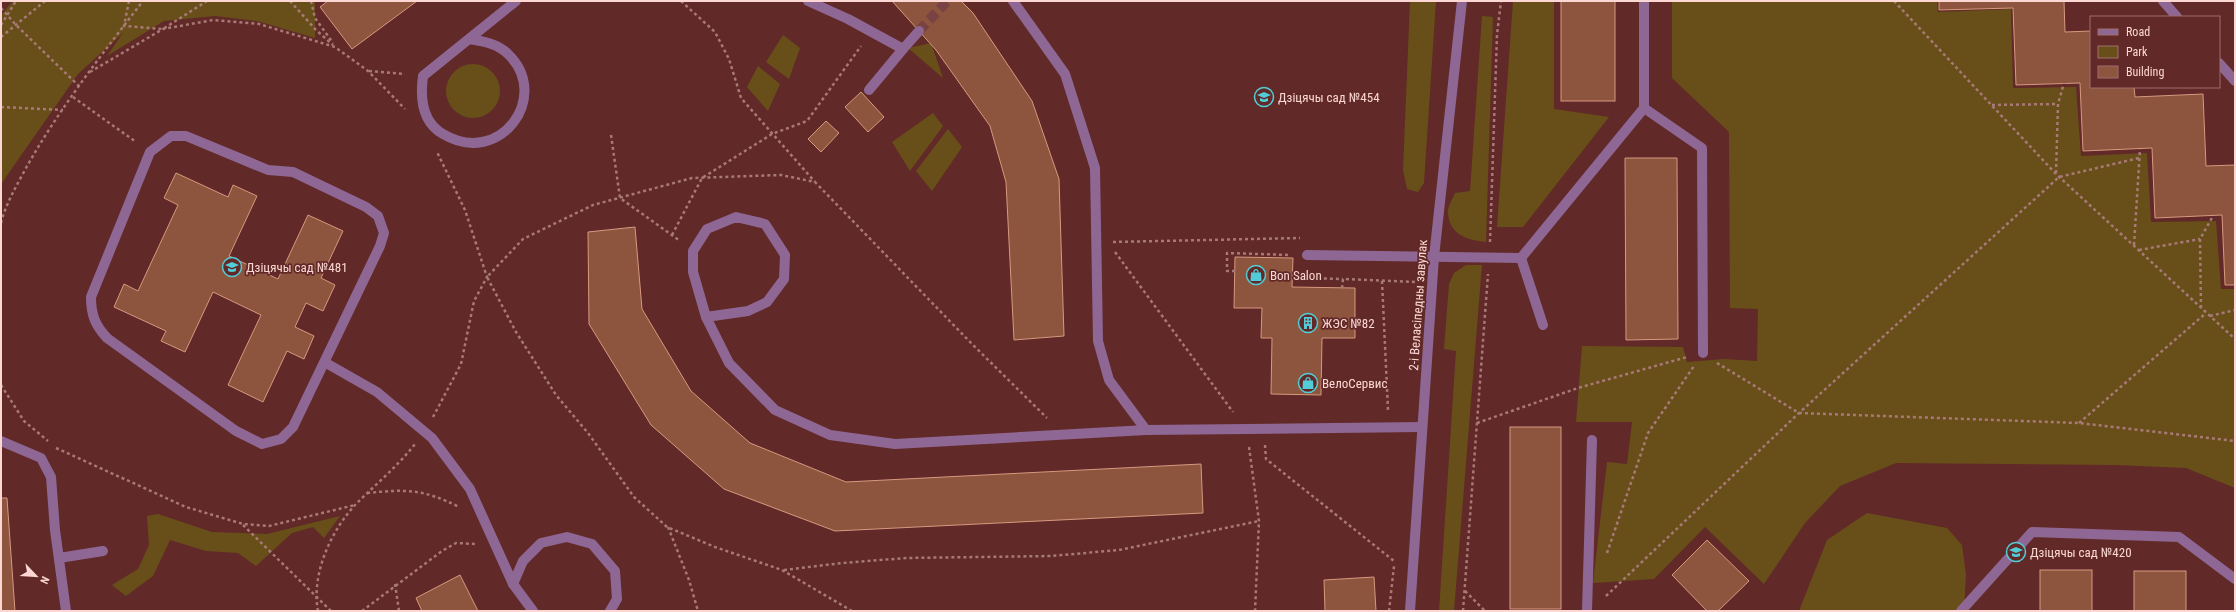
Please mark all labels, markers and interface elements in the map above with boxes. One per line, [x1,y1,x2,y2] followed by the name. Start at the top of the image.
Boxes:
[2090,16,2220,88] legend
[2126,25,2150,39] text: Road
[2126,45,2148,59] text: Park
[2126,65,2164,79] text: Building
[1253,86,1275,108] school or university icon: Дзіцячы сад №454
[1278,90,1380,105] place label: Дзіцячы сад №454
[1406,238,1430,371] street label: 2-і Веласіпедны завулак
[221,256,243,278] school or university icon: Дзіцячы сад №481
[246,260,348,275] place label: Дзіцячы сад №481
[1245,264,1267,286] shop icon: Bon Salon
[1270,268,1322,283] place label: Bon Salon
[1297,312,1319,334] building icon: ЖЭС №82
[1322,316,1375,331] place label: ЖЭС №82
[1297,372,1319,394] shop icon: ВелоСервис
[1322,376,1387,391] place label: ВелоСервис
[2005,541,2027,563] school or university icon: Дзіцячы сад №420
[2030,545,2132,560] place label: Дзіцячы сад №420
[16,556,56,596] north arrow
[37,574,52,586] text: N

